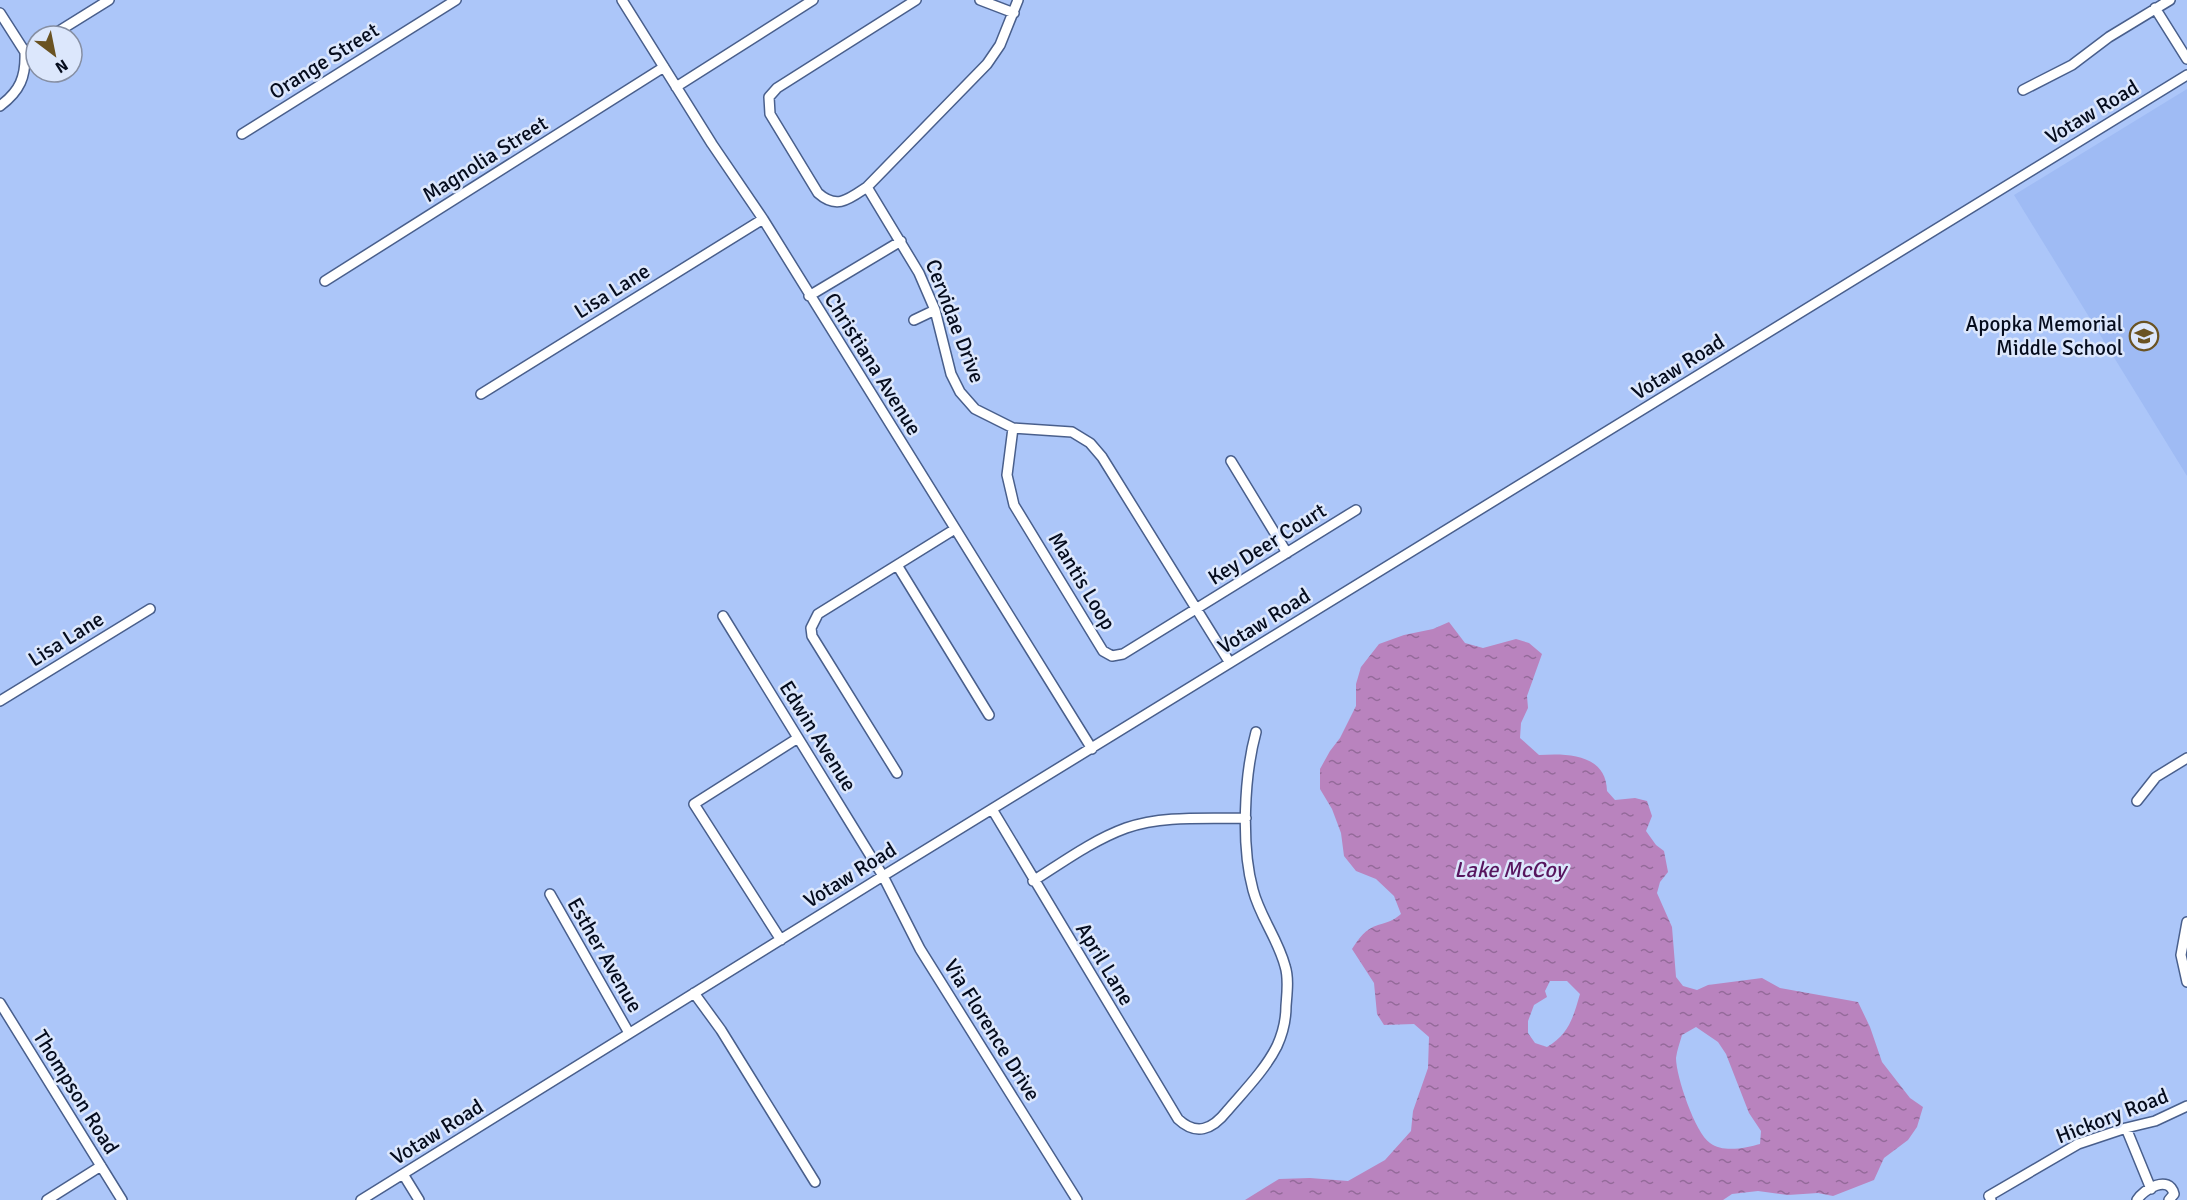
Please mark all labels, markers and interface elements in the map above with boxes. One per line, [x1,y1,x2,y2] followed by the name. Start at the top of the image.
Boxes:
[264,17,384,105] street label: Orange Street
[24,24,84,84] north arrow
[51,54,71,77] text: N
[2041,74,2143,150] street label: Votaw Road
[418,110,552,208] street label: Magnolia Street
[920,256,990,386] street label: Cervidae Drive
[569,258,655,324] street label: Lisa Lane
[819,288,927,440] street label: Christiana Avenue
[1965,311,2123,361] place label: Apopka Memorial Middle School
[2128,320,2160,352] school or university icon: Apopka Memorial Middle School
[1627,328,1729,406] street label: Votaw Road
[1203,497,1331,591] street label: Key Deer Court
[1043,527,1121,635] street label: Mantis Loop
[1213,582,1315,660] street label: Votaw Road
[23,606,109,672] street label: Lisa Lane
[774,676,862,796] street label: Edwin Avenue
[799,836,901,914] street label: Votaw Road
[1454,856,1568,883] water label: Lake McCoy
[562,893,648,1017] street label: Esther Avenue
[1070,918,1140,1010] street label: April Lane
[938,954,1046,1106] street label: Via Florence Drive
[27,1025,125,1159] street label: Thompson Road
[2052,1083,2172,1149] street label: Hickory Road
[386,1093,488,1171] street label: Votaw Road

